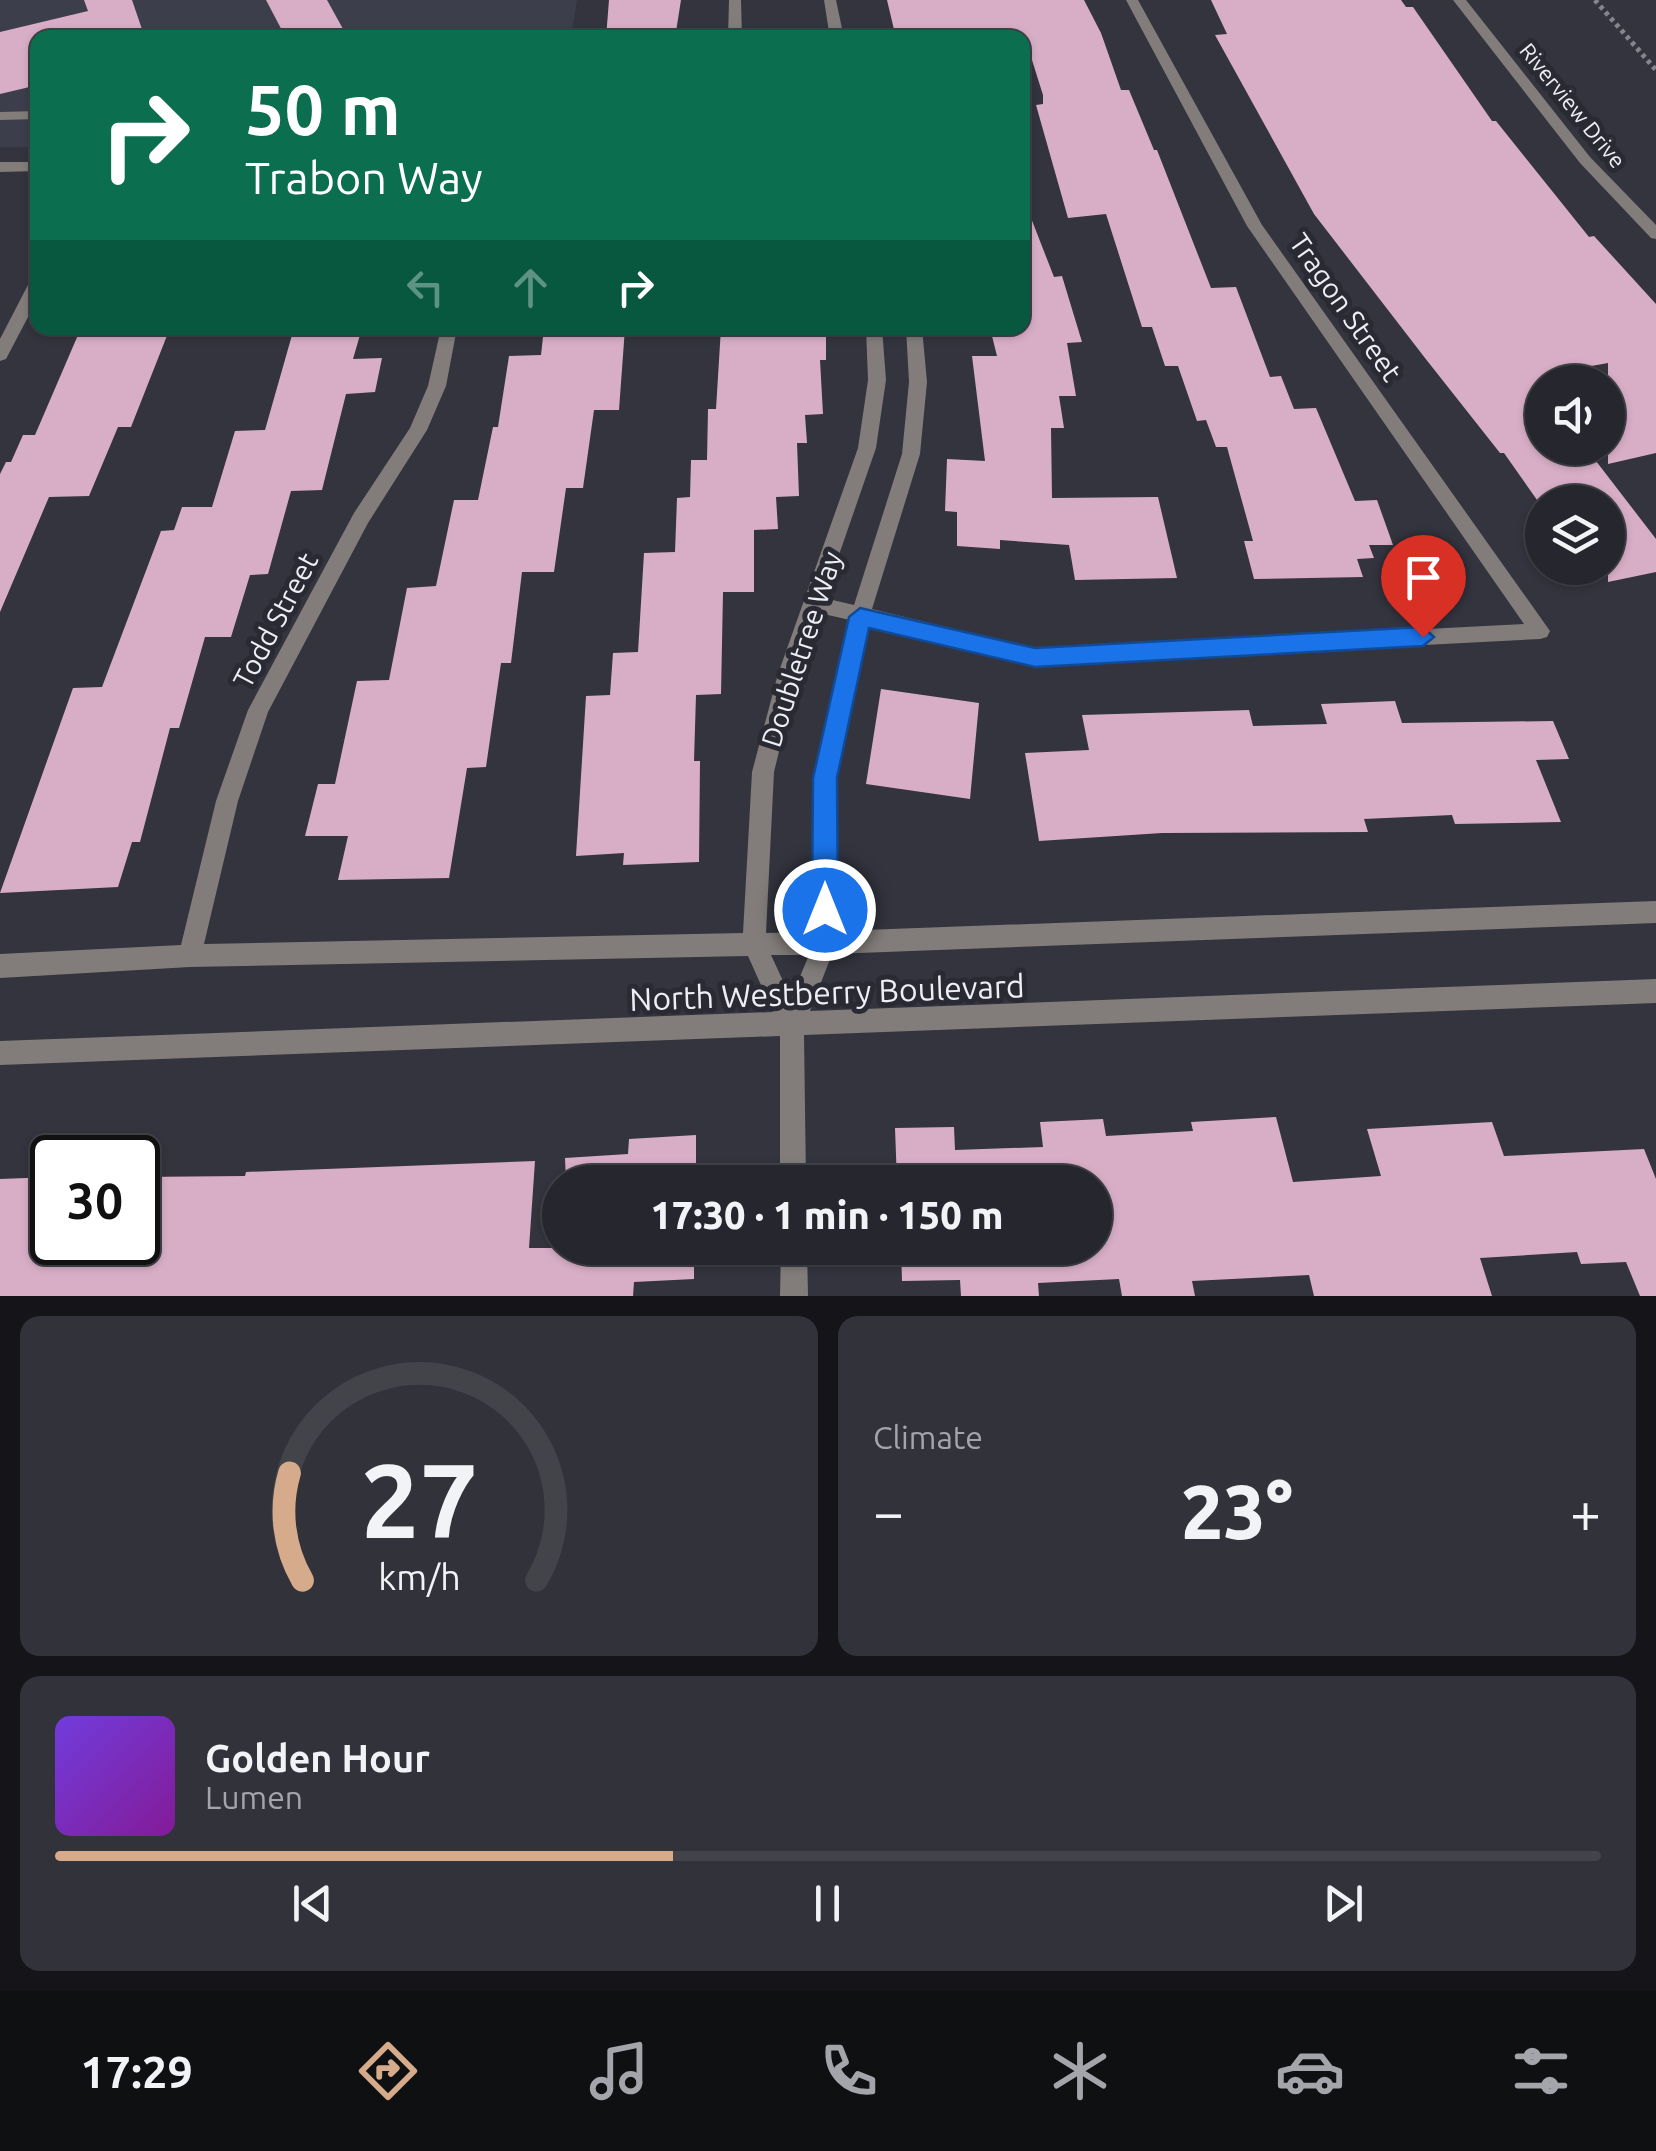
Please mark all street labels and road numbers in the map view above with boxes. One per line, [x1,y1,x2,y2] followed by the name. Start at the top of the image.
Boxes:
[1515,38,1631,172] street label: Riverview Drive
[1284,227,1408,387] street label: Tragon Street
[227,547,323,693] street label: Todd Street
[755,547,847,751] street label: Doubletree Way
[629,967,1025,1017] street label: North Westberry Boulevard

